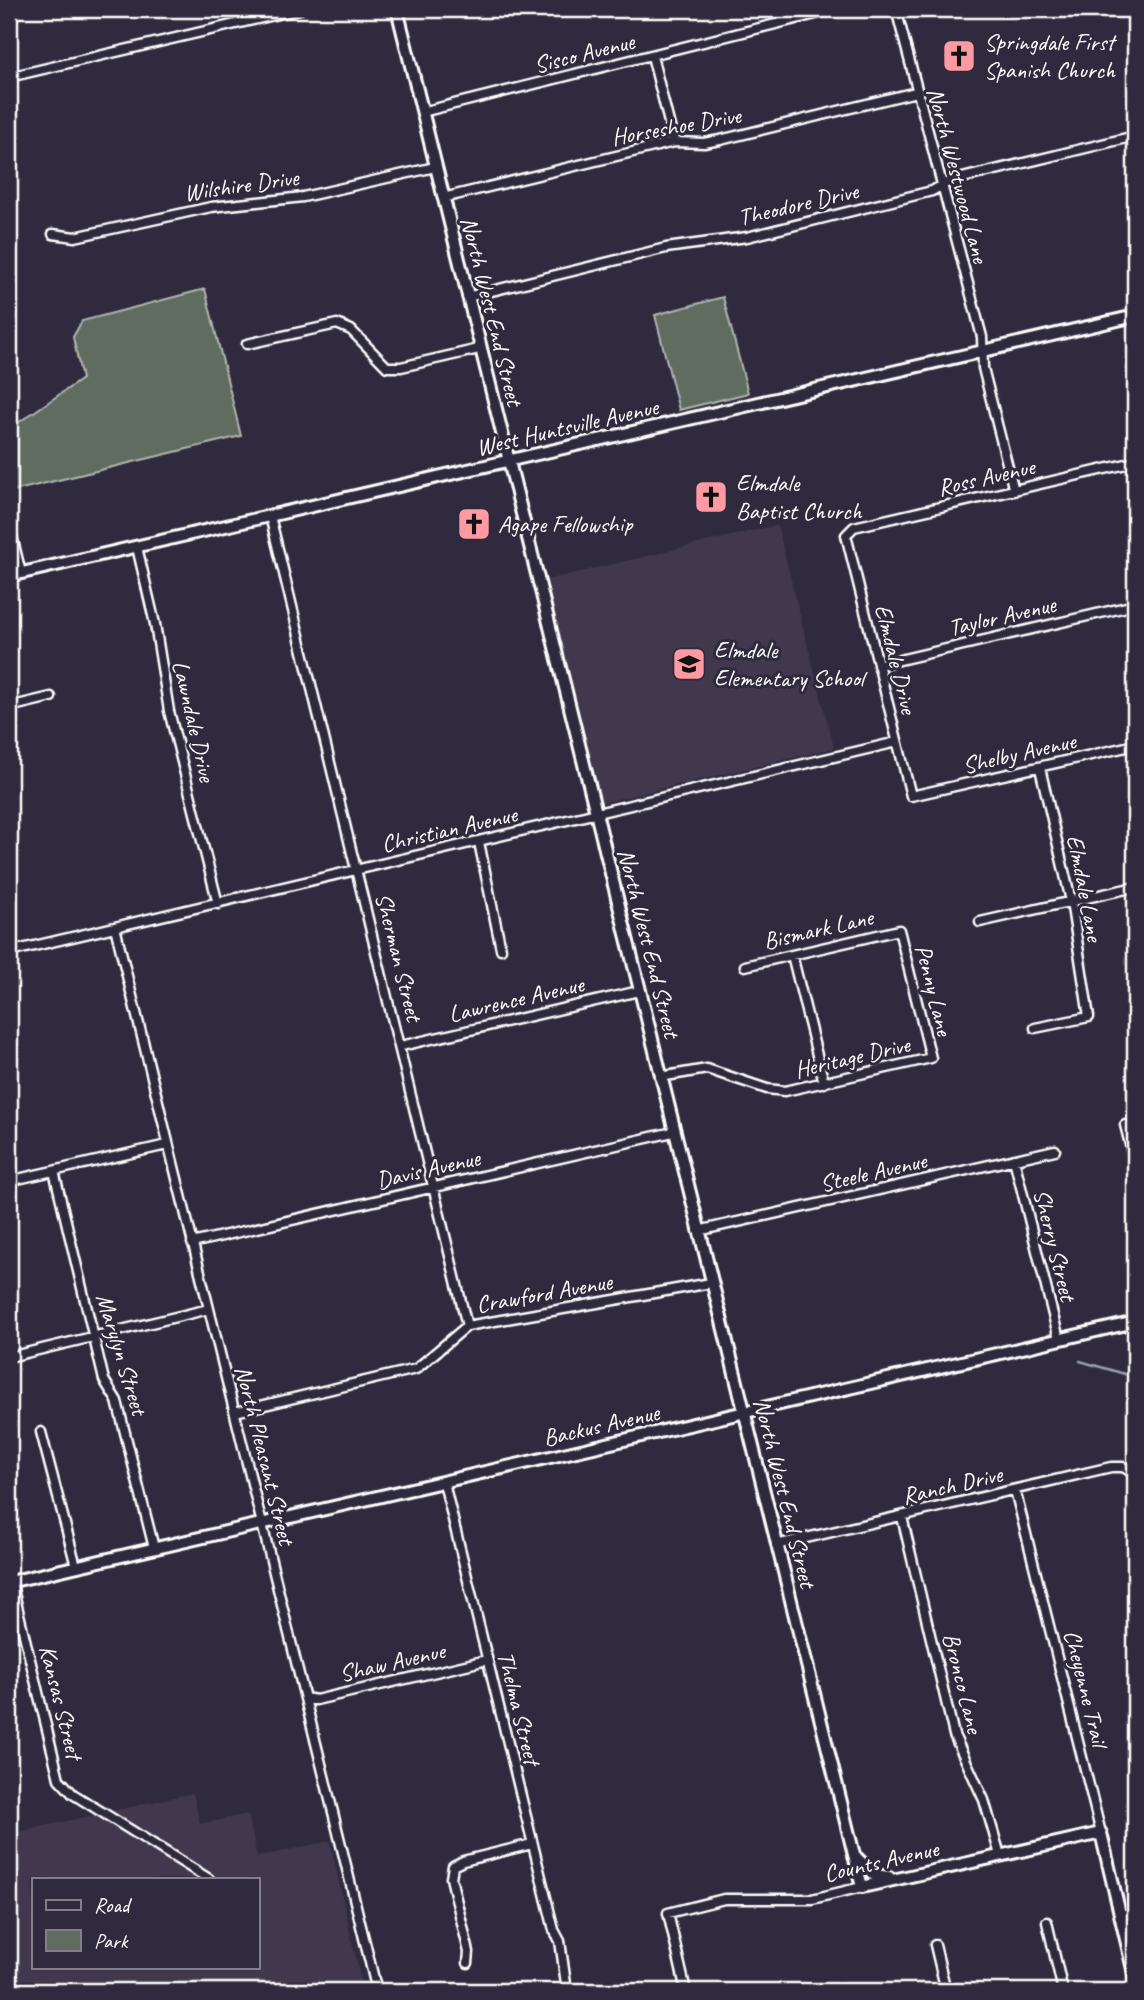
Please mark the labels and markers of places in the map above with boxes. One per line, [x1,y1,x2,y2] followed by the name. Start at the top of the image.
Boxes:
[984,27,1117,85] place label: Springdale First Spanish Church
[940,37,978,75] church icon: Springdale First Spanish Church
[736,468,863,526] place label: Elmdale Baptist Church
[692,478,730,516] church icon: Elmdale Baptist Church
[455,505,493,543] church icon: Agape Fellowship
[498,509,634,539] place label: Agape Fellowship
[714,635,868,693] place label: Elmdale Elementary School
[670,645,708,683] school or university icon: Elmdale Elementary School

